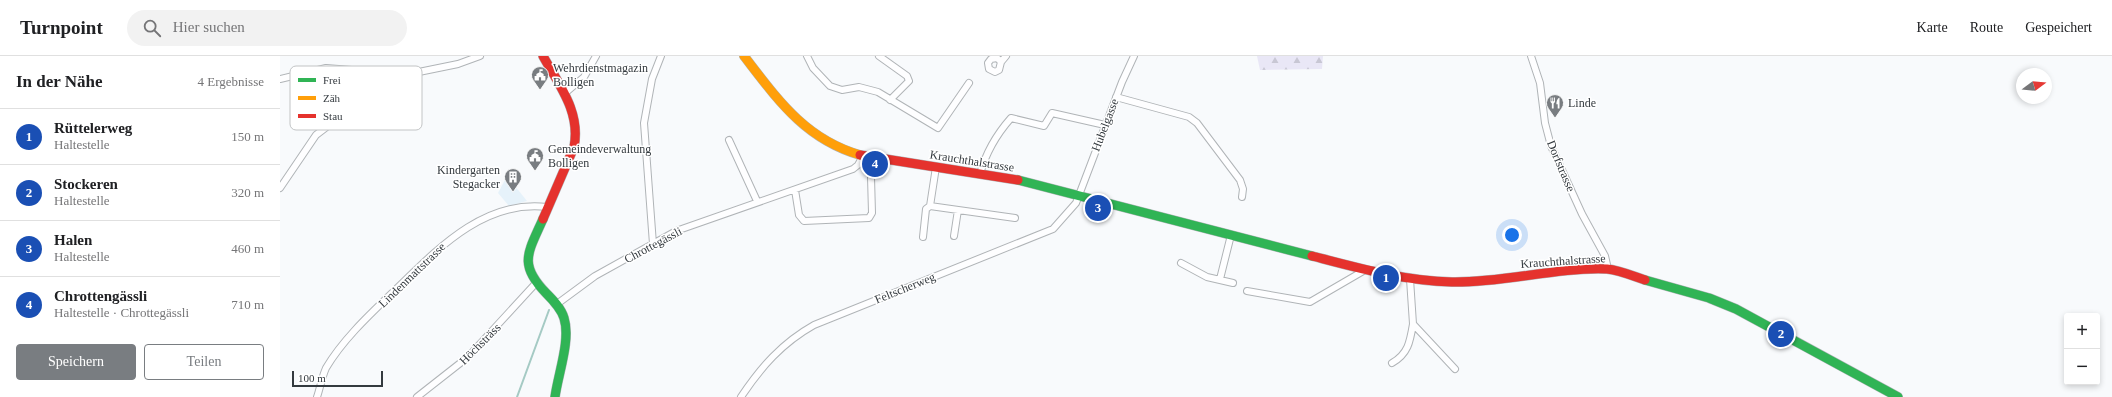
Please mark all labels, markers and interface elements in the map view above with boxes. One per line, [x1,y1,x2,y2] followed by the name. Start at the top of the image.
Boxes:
[127,10,407,46] search box
[20,17,103,38] text: Turnpoint
[141,17,163,39] icon: search
[173,19,245,35] text: Hier suchen
[1917,20,1948,35] text: Karte
[1970,20,2003,35] text: Route
[2025,20,2092,35] text: Gespeichert
[553,61,648,89] place label: Wehrdienstmagazin Bolligen
[530,65,550,90] public building icon: Wehrdienstmagazin Bolligen
[290,66,422,130] legend
[2016,68,2052,104] north arrow
[16,72,103,91] text: In der Nähe
[197,74,264,89] text: 4 Ergebnisse
[323,74,341,86] text: Frei
[323,92,341,104] text: Zäh
[1545,93,1565,118] restaurant icon: Linde
[1568,96,1596,110] place label: Linde
[1089,97,1121,153] street label: Hubelgasse
[323,110,343,122] text: Stau
[54,120,132,136] text: Rüttelerweg
[26,129,32,144] text: 1
[231,129,264,144] text: 150 m
[54,137,110,152] text: Haltestelle
[1544,138,1578,194] street label: Dorfstrasse
[548,142,651,170] place label: Gemeindeverwaltung Bolligen
[525,146,545,171] public building icon: Gemeindeverwaltung Bolligen
[929,147,1015,175] street label: Krauchthalstrasse
[862,149,888,179] pin: 4
[437,163,500,191] place label: Kindergarten Stegacker
[503,167,523,192] building icon: Kindergarten Stegacker
[54,176,118,192] text: Stockeren
[26,185,32,200] text: 2
[231,185,264,200] text: 320 m
[54,193,110,208] text: Haltestelle
[1085,193,1111,223] pin: 3
[622,224,685,266] street label: Chrottegässli
[1502,225,1522,245] your location
[54,232,92,248] text: Halen
[376,240,448,310] street label: Lindenmattstrasse
[26,241,32,256] text: 3
[231,241,264,256] text: 460 m
[54,249,110,264] text: Haltestelle
[1520,251,1606,271] street label: Krauchthalstrasse
[1373,263,1399,293] pin: 1
[873,270,937,306] street label: Feltscherweg
[54,288,147,304] text: Chrottengässli
[26,297,32,312] text: 4
[231,297,264,312] text: 710 m
[54,305,189,320] text: Haltestelle · Chrottegässli
[2064,313,2100,385] map controls
[2064,313,2100,349] button: +
[1768,319,1794,349] pin: 2
[456,320,504,368] street label: Höchsträss
[16,344,136,380] button: Speichern
[144,344,264,380] button: Teilen
[2064,349,2100,385] button: −
[292,369,383,388] scale bar
[298,372,326,384] text: 100 m

